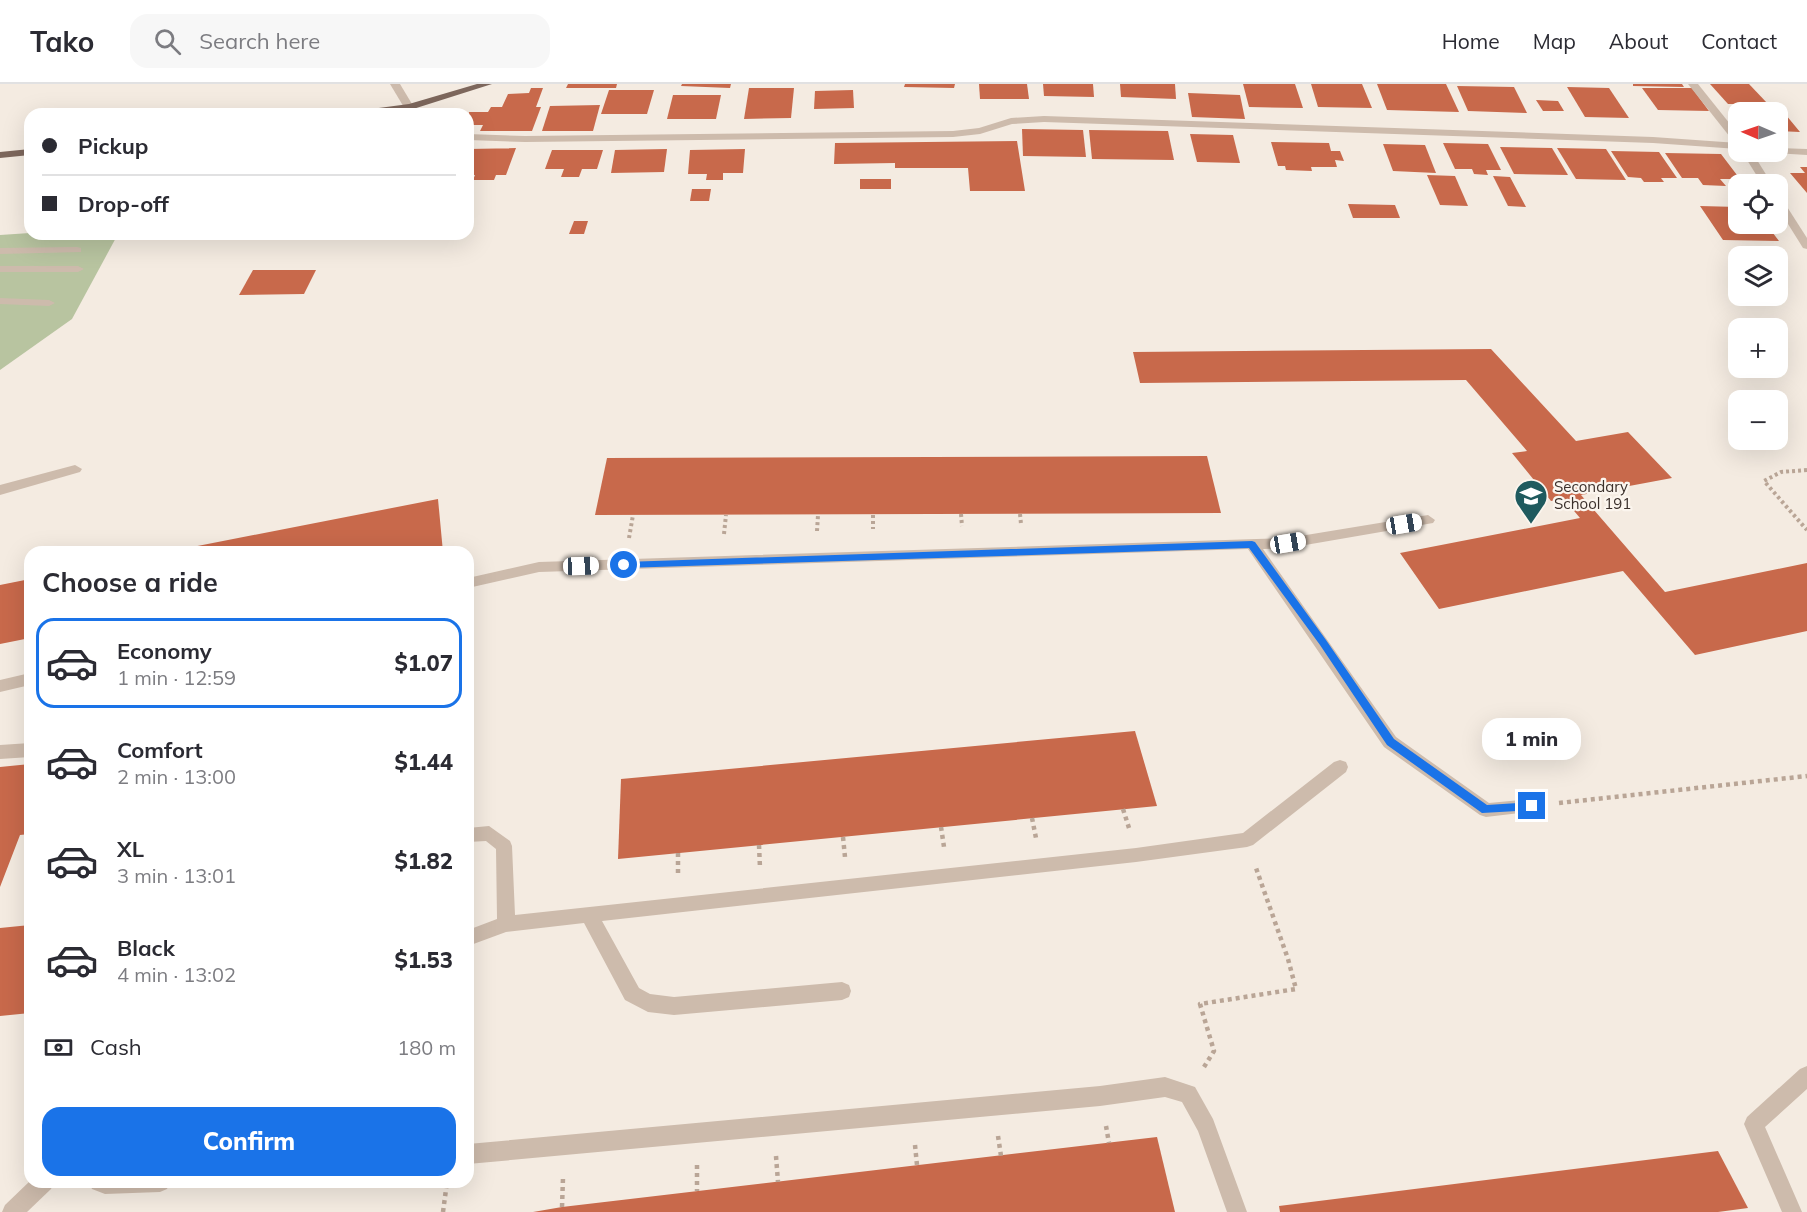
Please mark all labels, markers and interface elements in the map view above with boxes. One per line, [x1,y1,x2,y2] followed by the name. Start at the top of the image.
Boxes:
[130,14,550,68] search box
[30,24,94,59] text: Tako
[151,25,184,58] icon: search
[199,27,320,55] text: Search here
[1442,28,1500,54] text: Home
[1533,28,1576,54] text: Map
[1609,28,1668,54] text: About
[1701,28,1777,54] text: Contact
[1728,102,1788,162] north arrow
[1728,102,1788,450] map controls
[78,132,148,160] text: Pickup
[1728,174,1788,234] button: locate
[78,190,169,218] text: Drop-off
[1728,246,1788,306] button: layers
[1728,318,1788,378] button: +
[1728,390,1788,450] button: −
[1554,477,1631,513] place label: Secondary School 191
[1513,478,1549,525] school or university icon: Secondary School 191
[1385,512,1423,536] car
[1269,531,1307,555] car
[610,551,637,578] route start
[563,556,599,576] car
[42,565,218,599] text: Choose a ride
[45,636,99,690] icon: car
[117,637,212,665] text: Economy
[394,649,453,677] text: $1.07
[117,665,236,690] text: 1 min · 12:59
[1482,719,1582,761] callout: 1 min
[1505,726,1558,751] text: 1 min
[45,735,99,789] icon: car
[117,736,203,764] text: Comfort
[394,748,453,776] text: $1.44
[117,764,236,789] text: 2 min · 13:00
[1518,792,1545,819] route end
[45,834,99,888] icon: car
[117,835,144,863] text: XL
[394,847,453,875] text: $1.82
[117,863,236,888] text: 3 min · 13:01
[45,933,99,987] icon: car
[117,934,175,962] text: Black
[394,946,453,974] text: $1.53
[117,962,236,987] text: 4 min · 13:02
[42,1031,75,1064] icon: cash
[90,1033,142,1061] text: Cash
[397,1035,456,1060] text: 180 m
[42,1107,456,1176] button: Confirm

